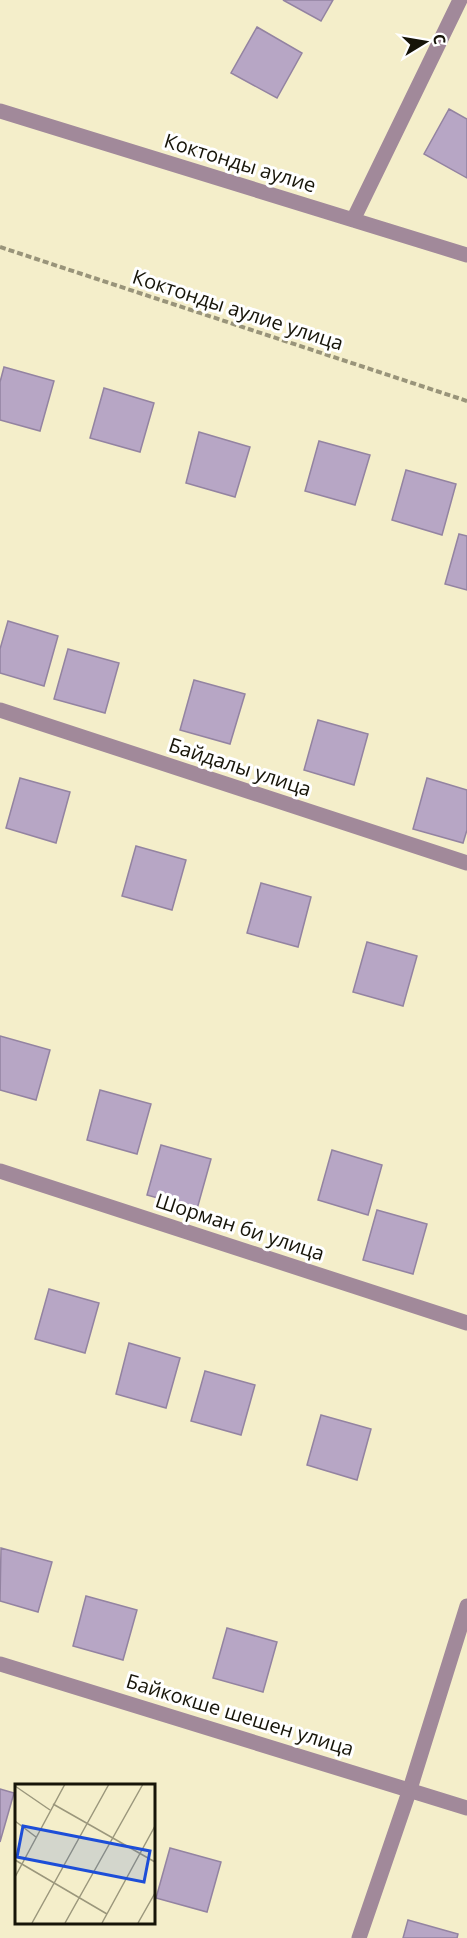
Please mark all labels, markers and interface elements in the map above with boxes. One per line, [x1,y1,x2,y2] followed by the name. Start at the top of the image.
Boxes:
[395,12,455,72] north arrow
[428,32,451,46] text: С
[161,127,319,198] street label: Коктонды аулие
[129,263,347,356] street label: Коктонды аулие улица
[165,731,315,802] street label: Байдалы улица
[152,1186,328,1267] street label: Шорман би улица
[123,1667,357,1762] street label: Байкокше шешен улица
[15,1784,154,1923] inset map

